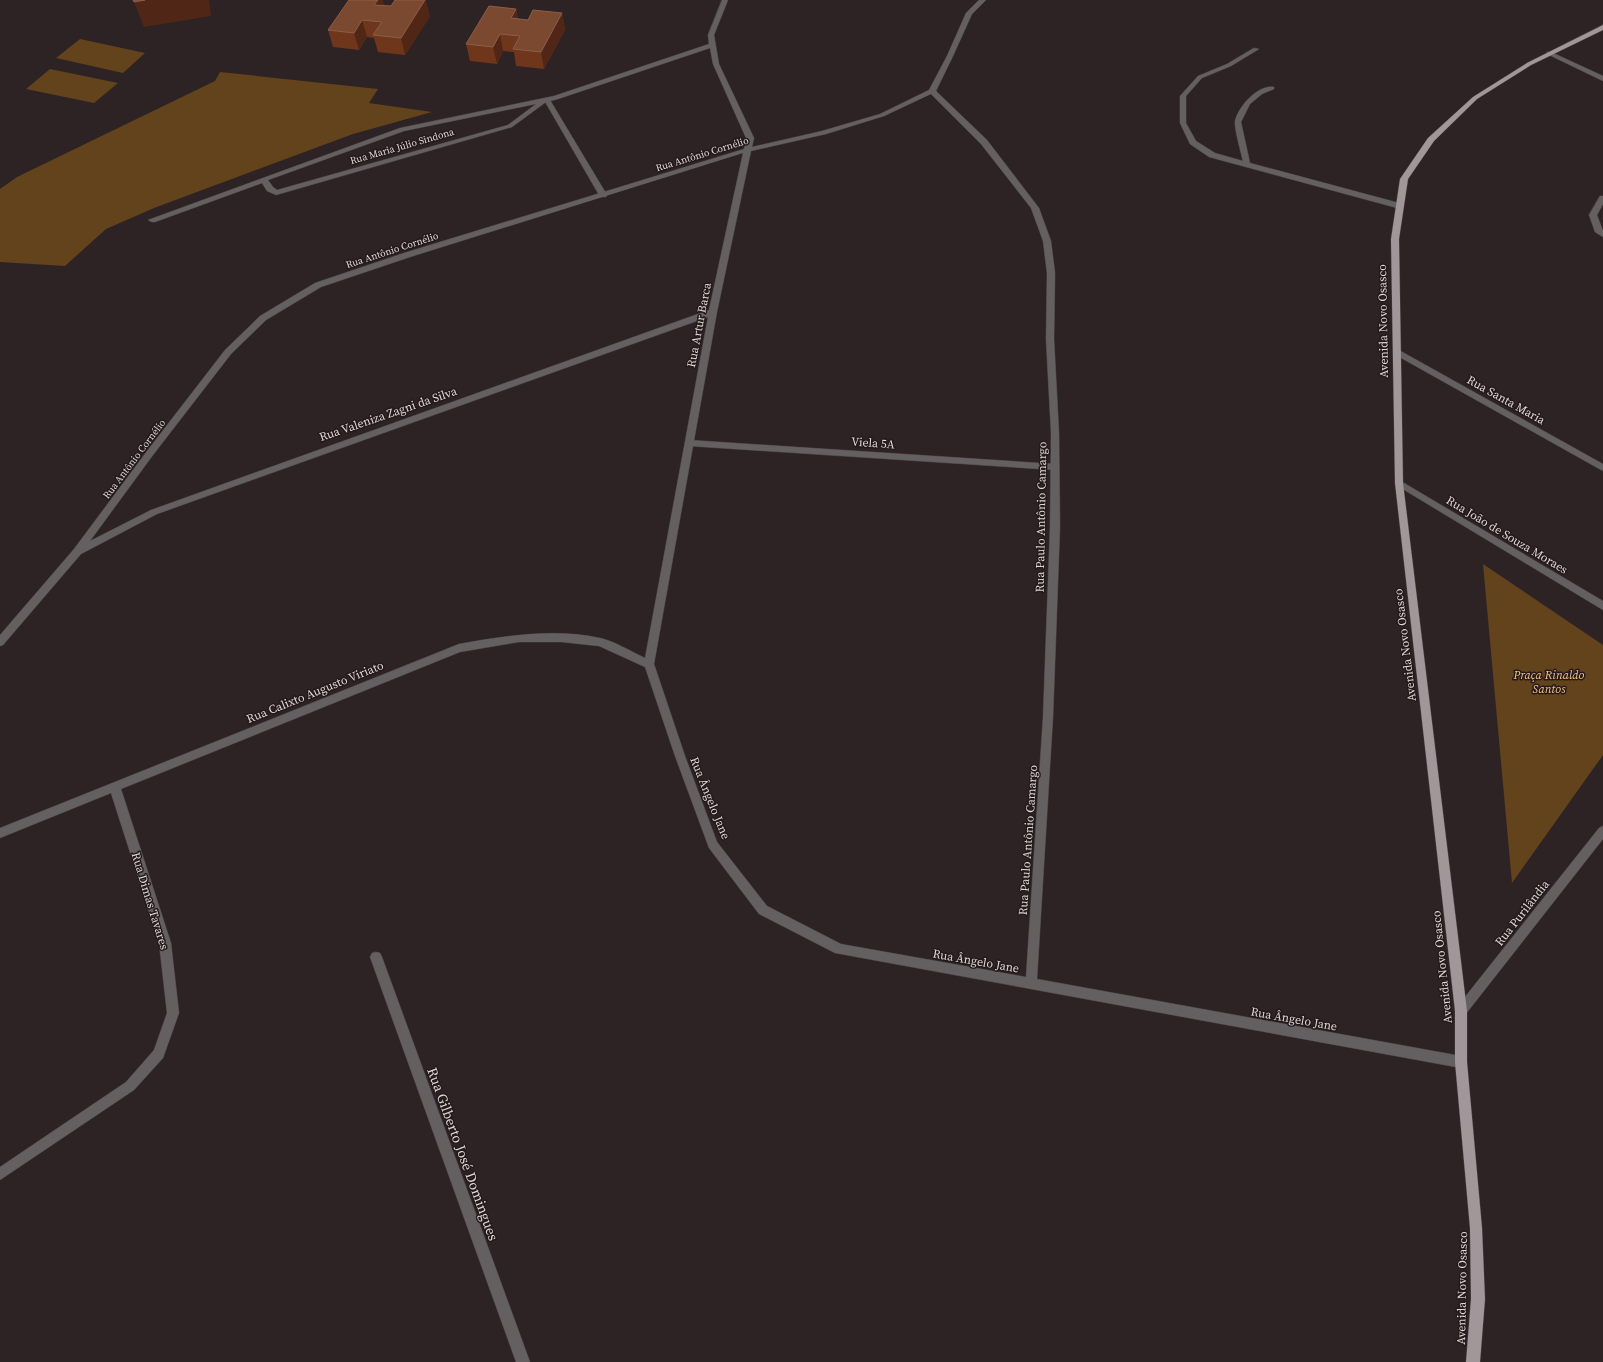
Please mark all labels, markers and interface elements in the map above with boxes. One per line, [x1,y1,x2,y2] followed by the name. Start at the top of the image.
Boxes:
[348,125,456,167] street label: Rua Maria Júlio Sindona
[654,134,750,174] street label: Rua Antônio Cornélio
[344,229,440,271] street label: Rua Antônio Cornélio
[1374,264,1392,378] street label: Avenida Novo Osasco
[683,280,715,369] street label: Rua Artur Barca
[1464,372,1549,429] street label: Rua Santa Maria
[317,383,460,445] street label: Rua Valeniza Zagni da Silva
[100,416,169,501] street label: Rua Antônio Cornélio
[851,433,895,453] street label: Viela 5A
[1032,441,1050,592] street label: Rua Paulo Antônio Camargo
[1443,492,1571,578] street label: Rua João de Souza Moraes
[1390,587,1420,702] street label: Avenida Novo Osasco
[244,657,386,727] street label: Rua Calixto Augusto Viriato
[1513,667,1585,697] park label: Praça Rinaldo Santos
[686,754,734,842] street label: Rua Ângelo Jane
[1015,764,1041,916] street label: Rua Paulo Antônio Camargo
[128,850,172,952] street label: Rua Dimas Tavares
[1491,876,1553,949] street label: Rua Purilândia
[1428,909,1456,1024] street label: Avenida Novo Osasco
[932,946,1020,976] street label: Rua Ângelo Jane
[1250,1004,1338,1034] street label: Rua Ângelo Jane
[422,1065,504,1243] street label: Rua Gilberto José Domingues
[1453,1231,1471,1345] street label: Avenida Novo Osasco

